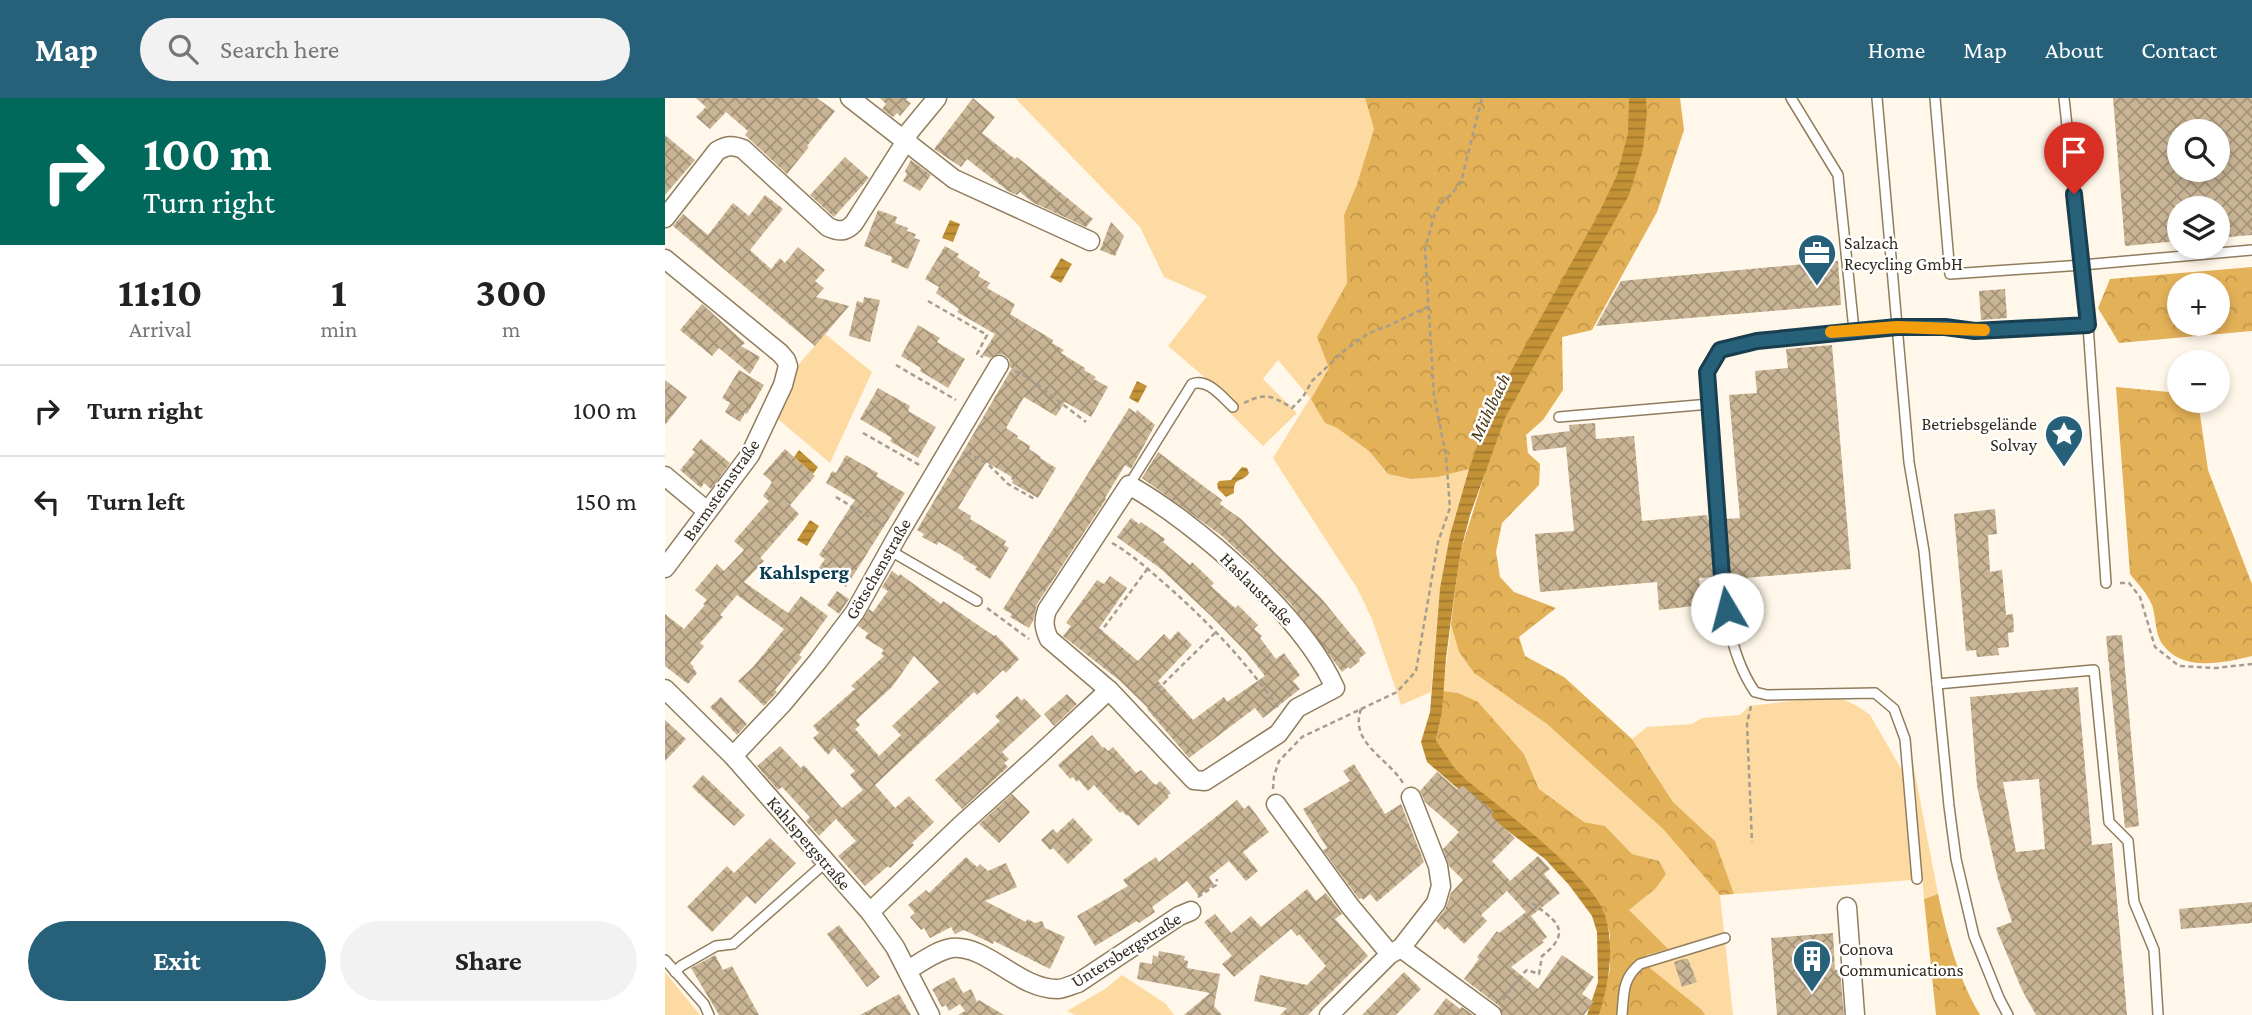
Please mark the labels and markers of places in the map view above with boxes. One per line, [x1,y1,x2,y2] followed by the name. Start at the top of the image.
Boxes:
[2044,122,2104,194] pin
[1796,232,1838,287] office icon: Salzach Recycling GmbH
[1844,233,1963,274] place label: Salzach Recycling GmbH
[2043,413,2085,468] place icon: Betriebsgelände Solvay
[1921,414,2038,455] place label: Betriebsgelände Solvay
[1791,938,1833,993] building icon: Conova Communications
[1839,939,1963,980] place label: Conova Communications

